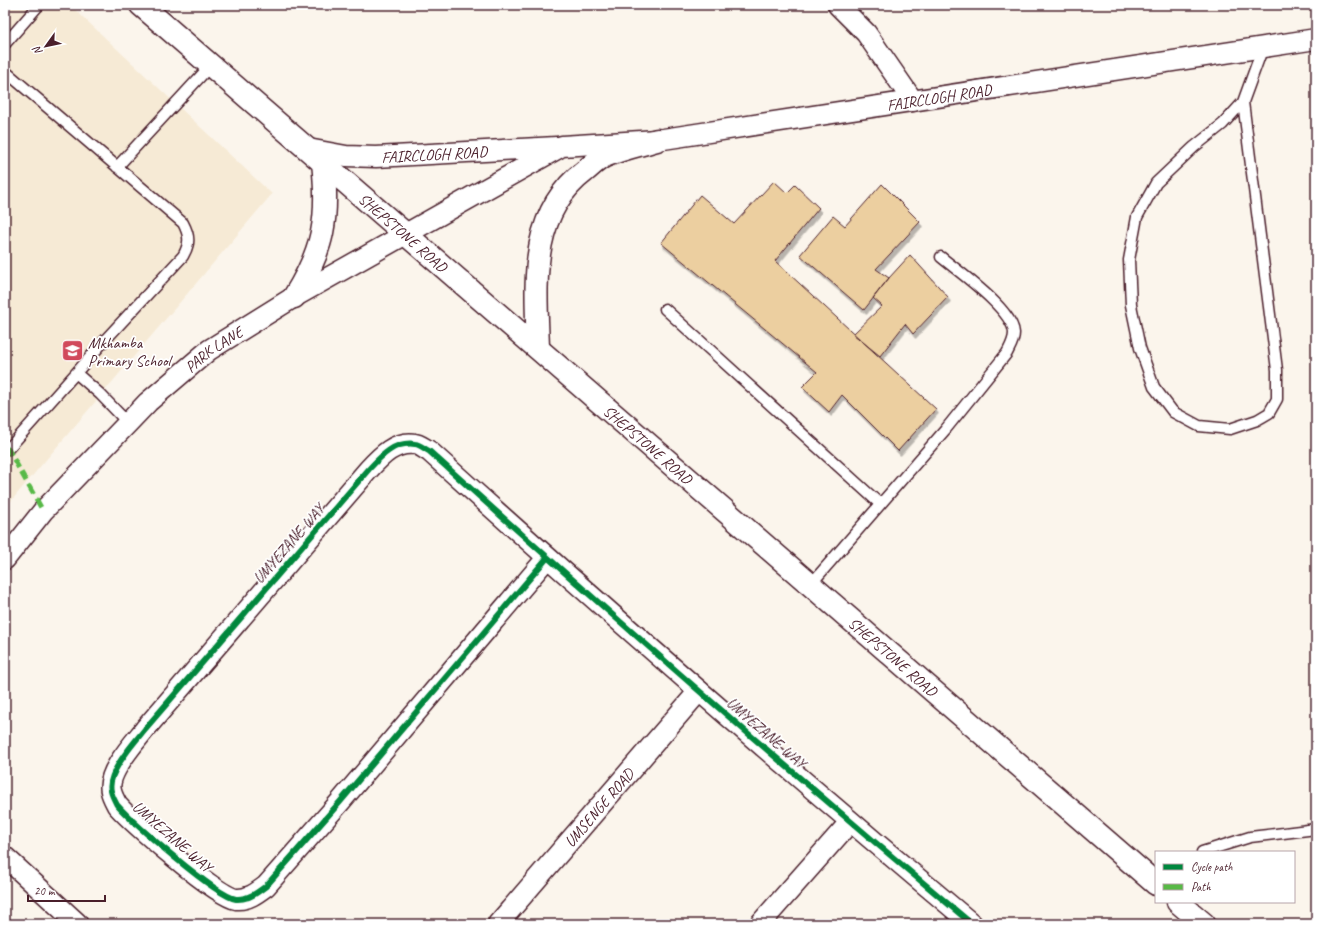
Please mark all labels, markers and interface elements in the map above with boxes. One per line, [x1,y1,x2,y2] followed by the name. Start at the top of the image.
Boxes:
[26,26,66,66] north arrow
[29,43,45,58] text: N
[885,80,995,116] street label: FAIRCLOGH ROAD
[381,142,489,168] street label: FAIRCLOGH ROAD
[354,189,452,278] street label: SHEPSTONE ROAD
[181,321,249,377] street label: PARK LANE
[88,333,174,371] place label: Mkhamba Primary School
[59,338,85,364] school or university icon: Mkhamba Primary School
[599,401,697,490] street label: SHEPSTONE ROAD
[249,498,330,588] street label: UMYEZANE WAY
[844,613,942,702] street label: SHEPSTONE ROAD
[722,693,812,774] street label: UMYEZANE WAY
[560,763,640,851] street label: UMSENGE ROAD
[128,797,218,878] street label: UMYEZANE WAY
[1155,851,1295,903] legend
[1191,859,1233,875] text: Cycle path
[28,877,105,903] scale bar
[1191,879,1211,895] text: Path
[34,883,56,899] text: 20 m

